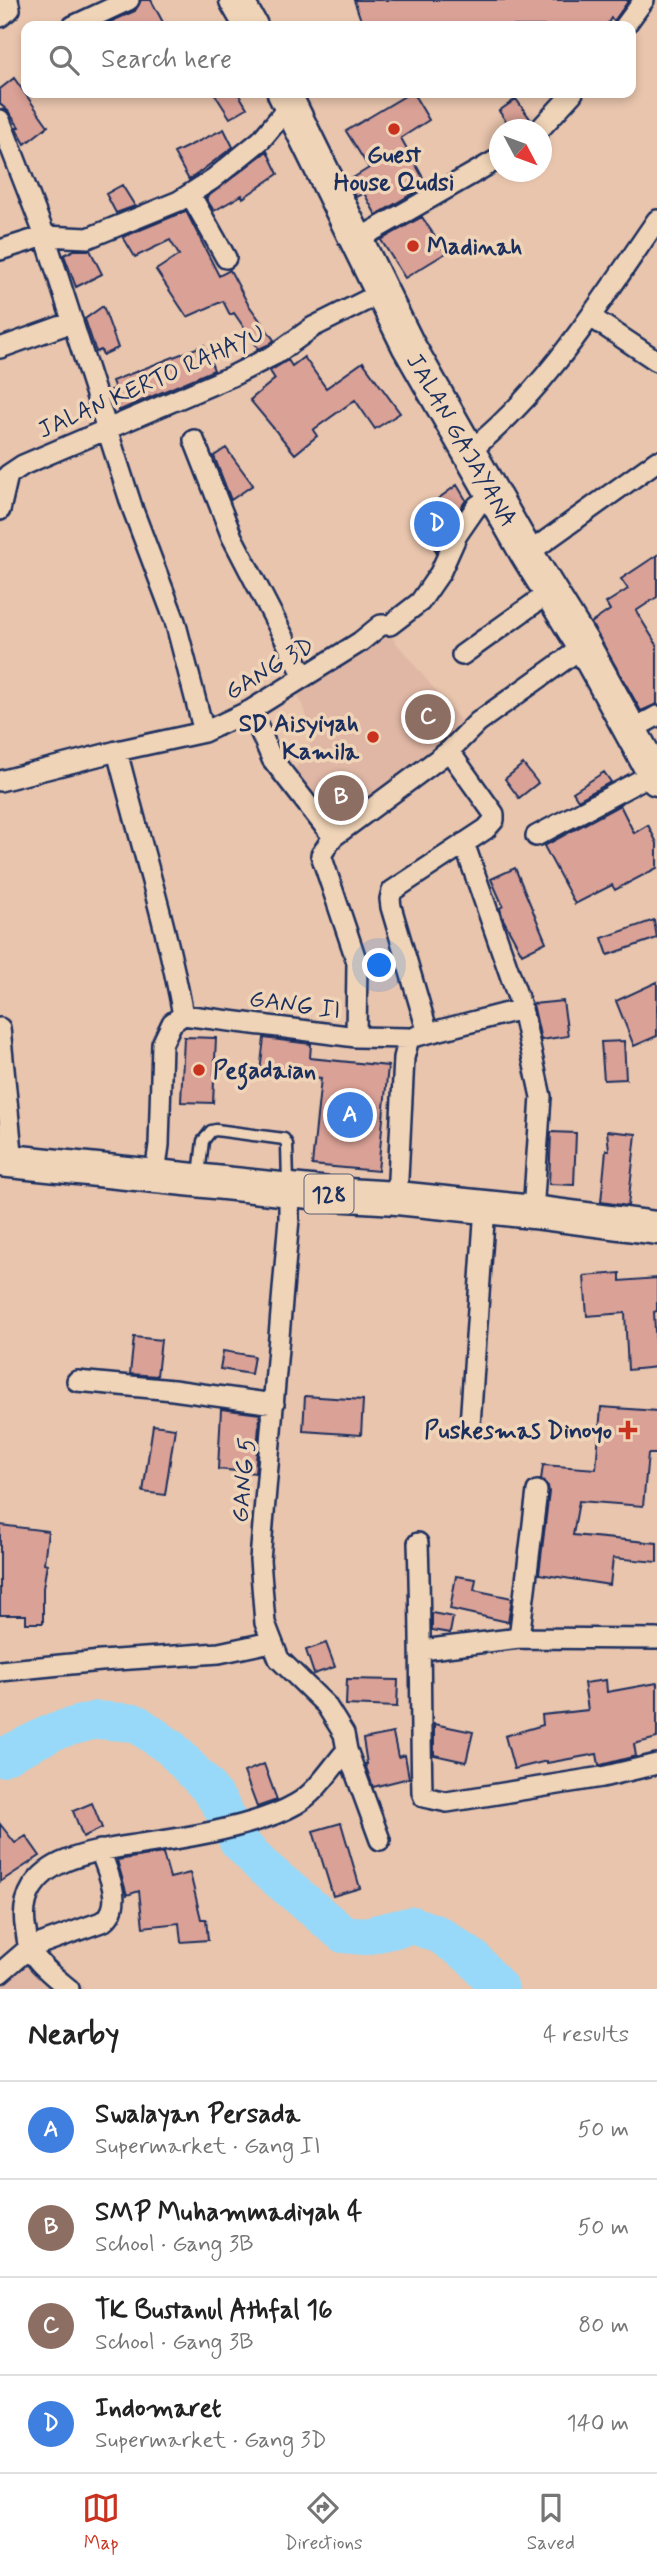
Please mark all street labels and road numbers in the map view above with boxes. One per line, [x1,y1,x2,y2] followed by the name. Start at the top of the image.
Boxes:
[33,318,270,446] street label: JALAN KERTO RAHAYU
[398,348,523,533] street label: JALAN GAJAYANA
[220,631,320,708] street label: GANG 3D
[247,984,343,1027] street label: GANG II
[304,1175,354,1214] road number: 128
[225,1436,264,1524] street label: GANG 5

